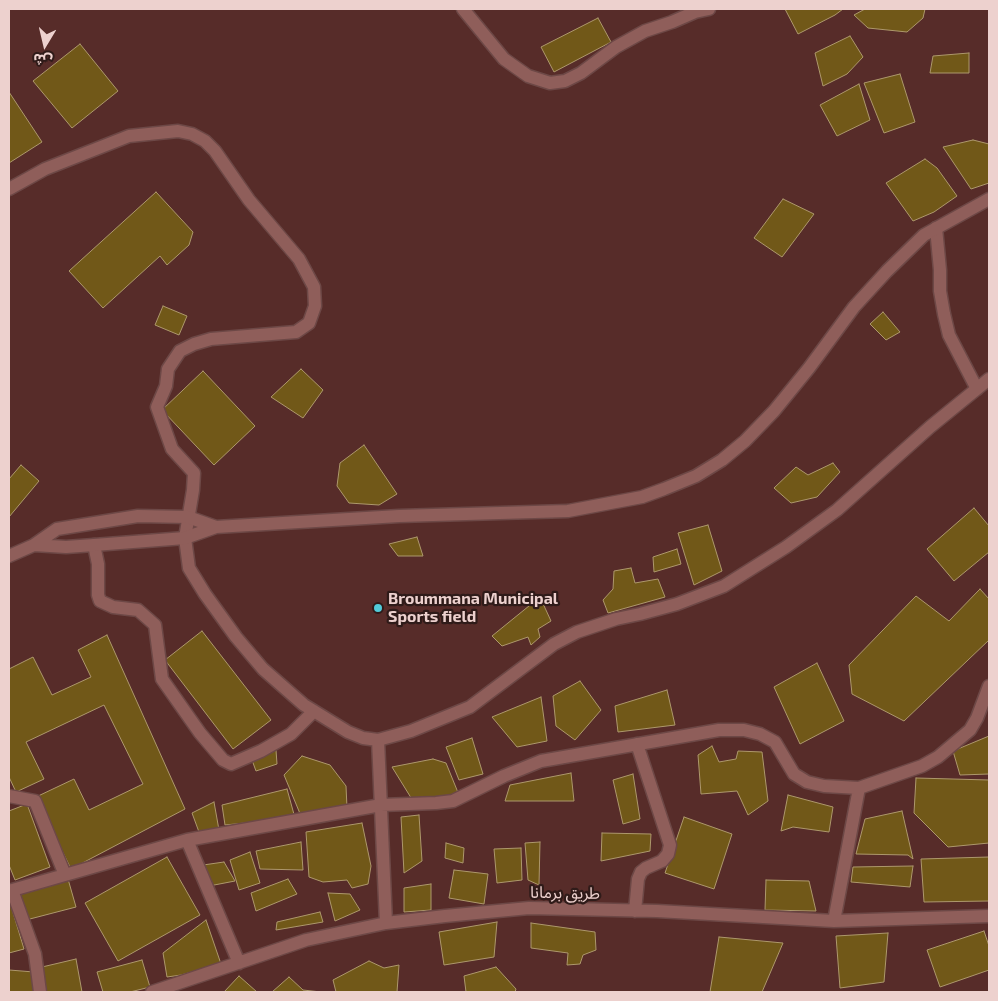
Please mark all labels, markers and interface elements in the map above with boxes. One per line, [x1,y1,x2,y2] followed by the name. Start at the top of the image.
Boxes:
[20,20,70,70] north arrow
[32,50,53,70] text: ش
[388,589,558,627] place label: Broummana Municipal Sports field
[372,602,384,614] marker: Broummana Municipal Sports field
[530,883,600,903] street label: طريق برمانا

